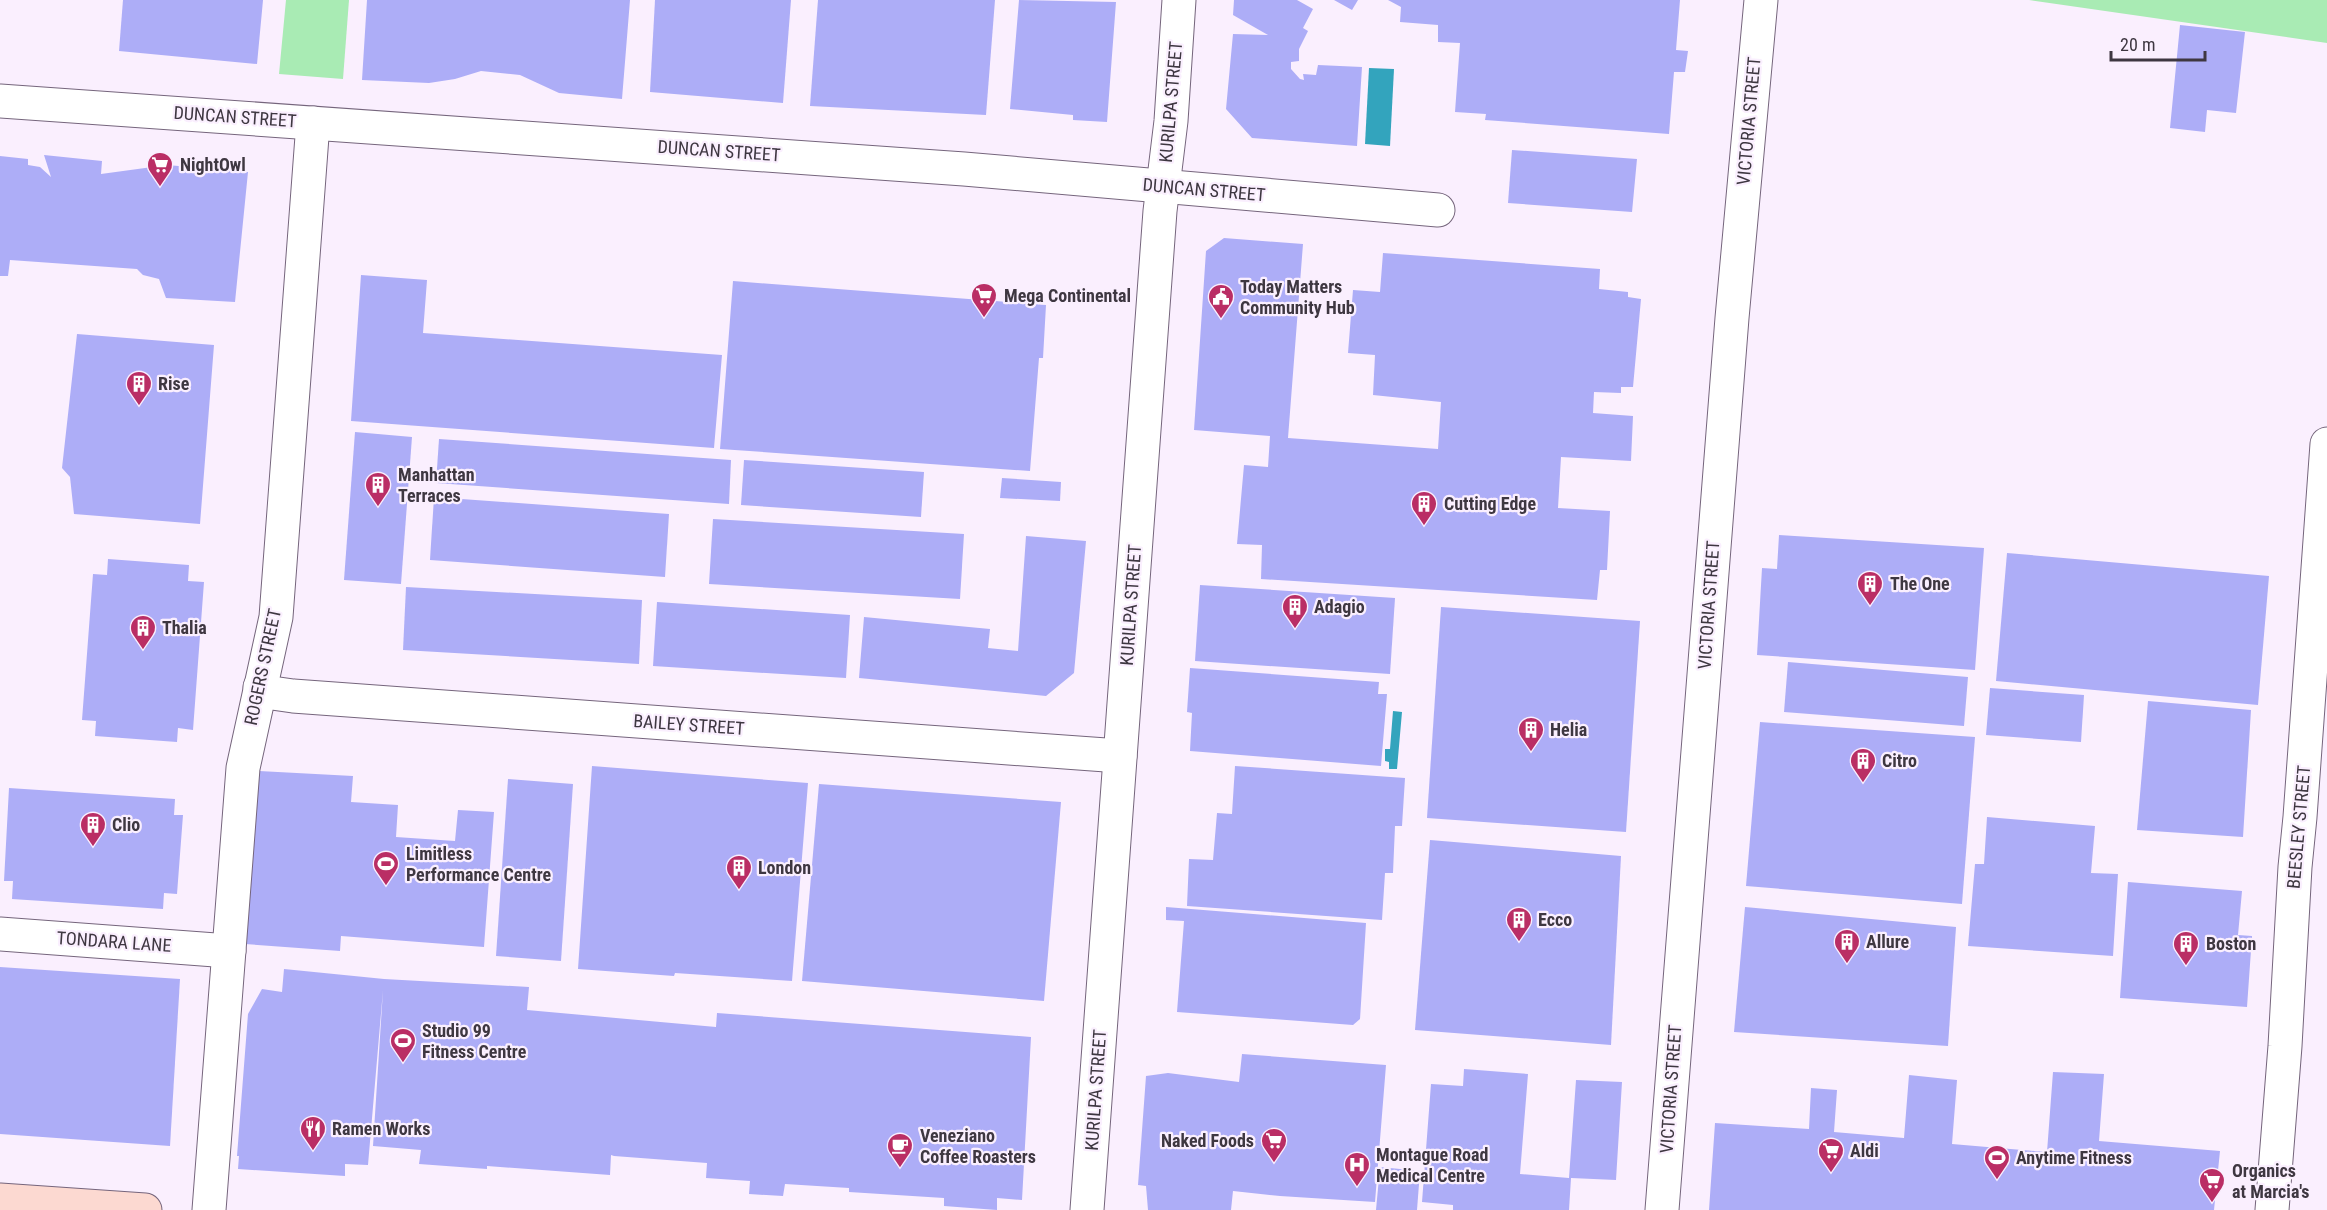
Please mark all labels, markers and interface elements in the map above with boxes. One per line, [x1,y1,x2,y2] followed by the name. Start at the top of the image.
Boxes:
[2111,24,2206,62] scale bar
[2120,34,2155,55] text: 20 m
[1155,41,1186,163] street label: KURILPA STREET
[1732,56,1765,186] street label: VICTORIA STREET
[173,102,297,131] street label: DUNCAN STREET
[657,136,781,165] street label: DUNCAN STREET
[145,150,175,188] supermarket icon: NightOwl
[180,154,246,175] place label: NightOwl
[1142,174,1266,205] street label: DUNCAN STREET
[1240,276,1355,318] place label: Today Matters Community Hub
[969,281,999,319] supermarket icon: Mega Continental
[1206,282,1236,320] public building icon: Today Matters Community Hub
[1004,285,1131,306] place label: Mega Continental
[124,369,154,407] building icon: Rise
[158,373,190,394] place label: Rise
[398,464,475,506] place label: Manhattan Terraces
[363,470,393,508] building icon: Manhattan Terraces
[1409,489,1439,527] building icon: Cutting Edge
[1444,493,1536,514] place label: Cutting Edge
[1694,540,1723,670] street label: VICTORIA STREET
[1116,544,1145,666] street label: KURILPA STREET
[1855,569,1885,607] building icon: The One
[1890,573,1950,594] place label: The One
[1280,592,1310,630] building icon: Adagio
[1314,596,1365,617] place label: Adagio
[240,607,285,727] street label: ROGERS STREET
[128,613,158,651] building icon: Thalia
[162,617,207,638] place label: Thalia
[633,710,745,739] street label: BAILEY STREET
[1516,715,1546,753] building icon: Helia
[1550,719,1587,740] place label: Helia
[1848,746,1878,784] building icon: Citro
[1882,750,1917,771] place label: Citro
[2283,764,2314,890] street label: BEESLEY STREET
[78,810,108,848] building icon: Clio
[112,814,140,835] place label: Clio
[406,843,551,885] place label: Limitless Performance Centre
[371,849,401,887] sports icon: Limitless Performance Centre
[724,853,754,891] building icon: London
[758,857,811,878] place label: London
[1504,905,1534,943] building icon: Ecco
[1538,909,1572,930] place label: Ecco
[56,927,172,956] street label: TONDARA LANE
[1832,927,1862,965] building icon: Allure
[2171,929,2201,967] building icon: Boston
[1866,931,1909,952] place label: Allure
[2206,933,2256,954] place label: Boston
[422,1020,527,1062] place label: Studio 99 Fitness Centre
[1656,1024,1685,1154] street label: VICTORIA STREET
[388,1026,418,1064] sports icon: Studio 99 Fitness Centre
[1081,1029,1110,1151] street label: KURILPA STREET
[298,1114,328,1152] restaurant icon: Ramen Works
[332,1118,430,1139] place label: Ramen Works
[920,1125,1036,1167] place label: Veneziano Coffee Roasters
[1259,1126,1289,1164] supermarket icon: Naked Foods
[1161,1130,1254,1151] place label: Naked Foods
[885,1131,915,1169] cafe icon: Veneziano Coffee Roasters
[1816,1136,1846,1174] supermarket icon: Aldi
[1850,1140,1879,1161] place label: Aldi
[1982,1143,2012,1181] sports icon: Anytime Fitness
[1376,1144,1488,1186] place label: Montague Road Medical Centre
[2016,1147,2132,1168] place label: Anytime Fitness
[1342,1150,1372,1188] hospital icon: Montague Road Medical Centre
[2232,1160,2309,1202] place label: Organics at Marcia's
[2197,1166,2227,1204] supermarket icon: Organics at Marcia's

